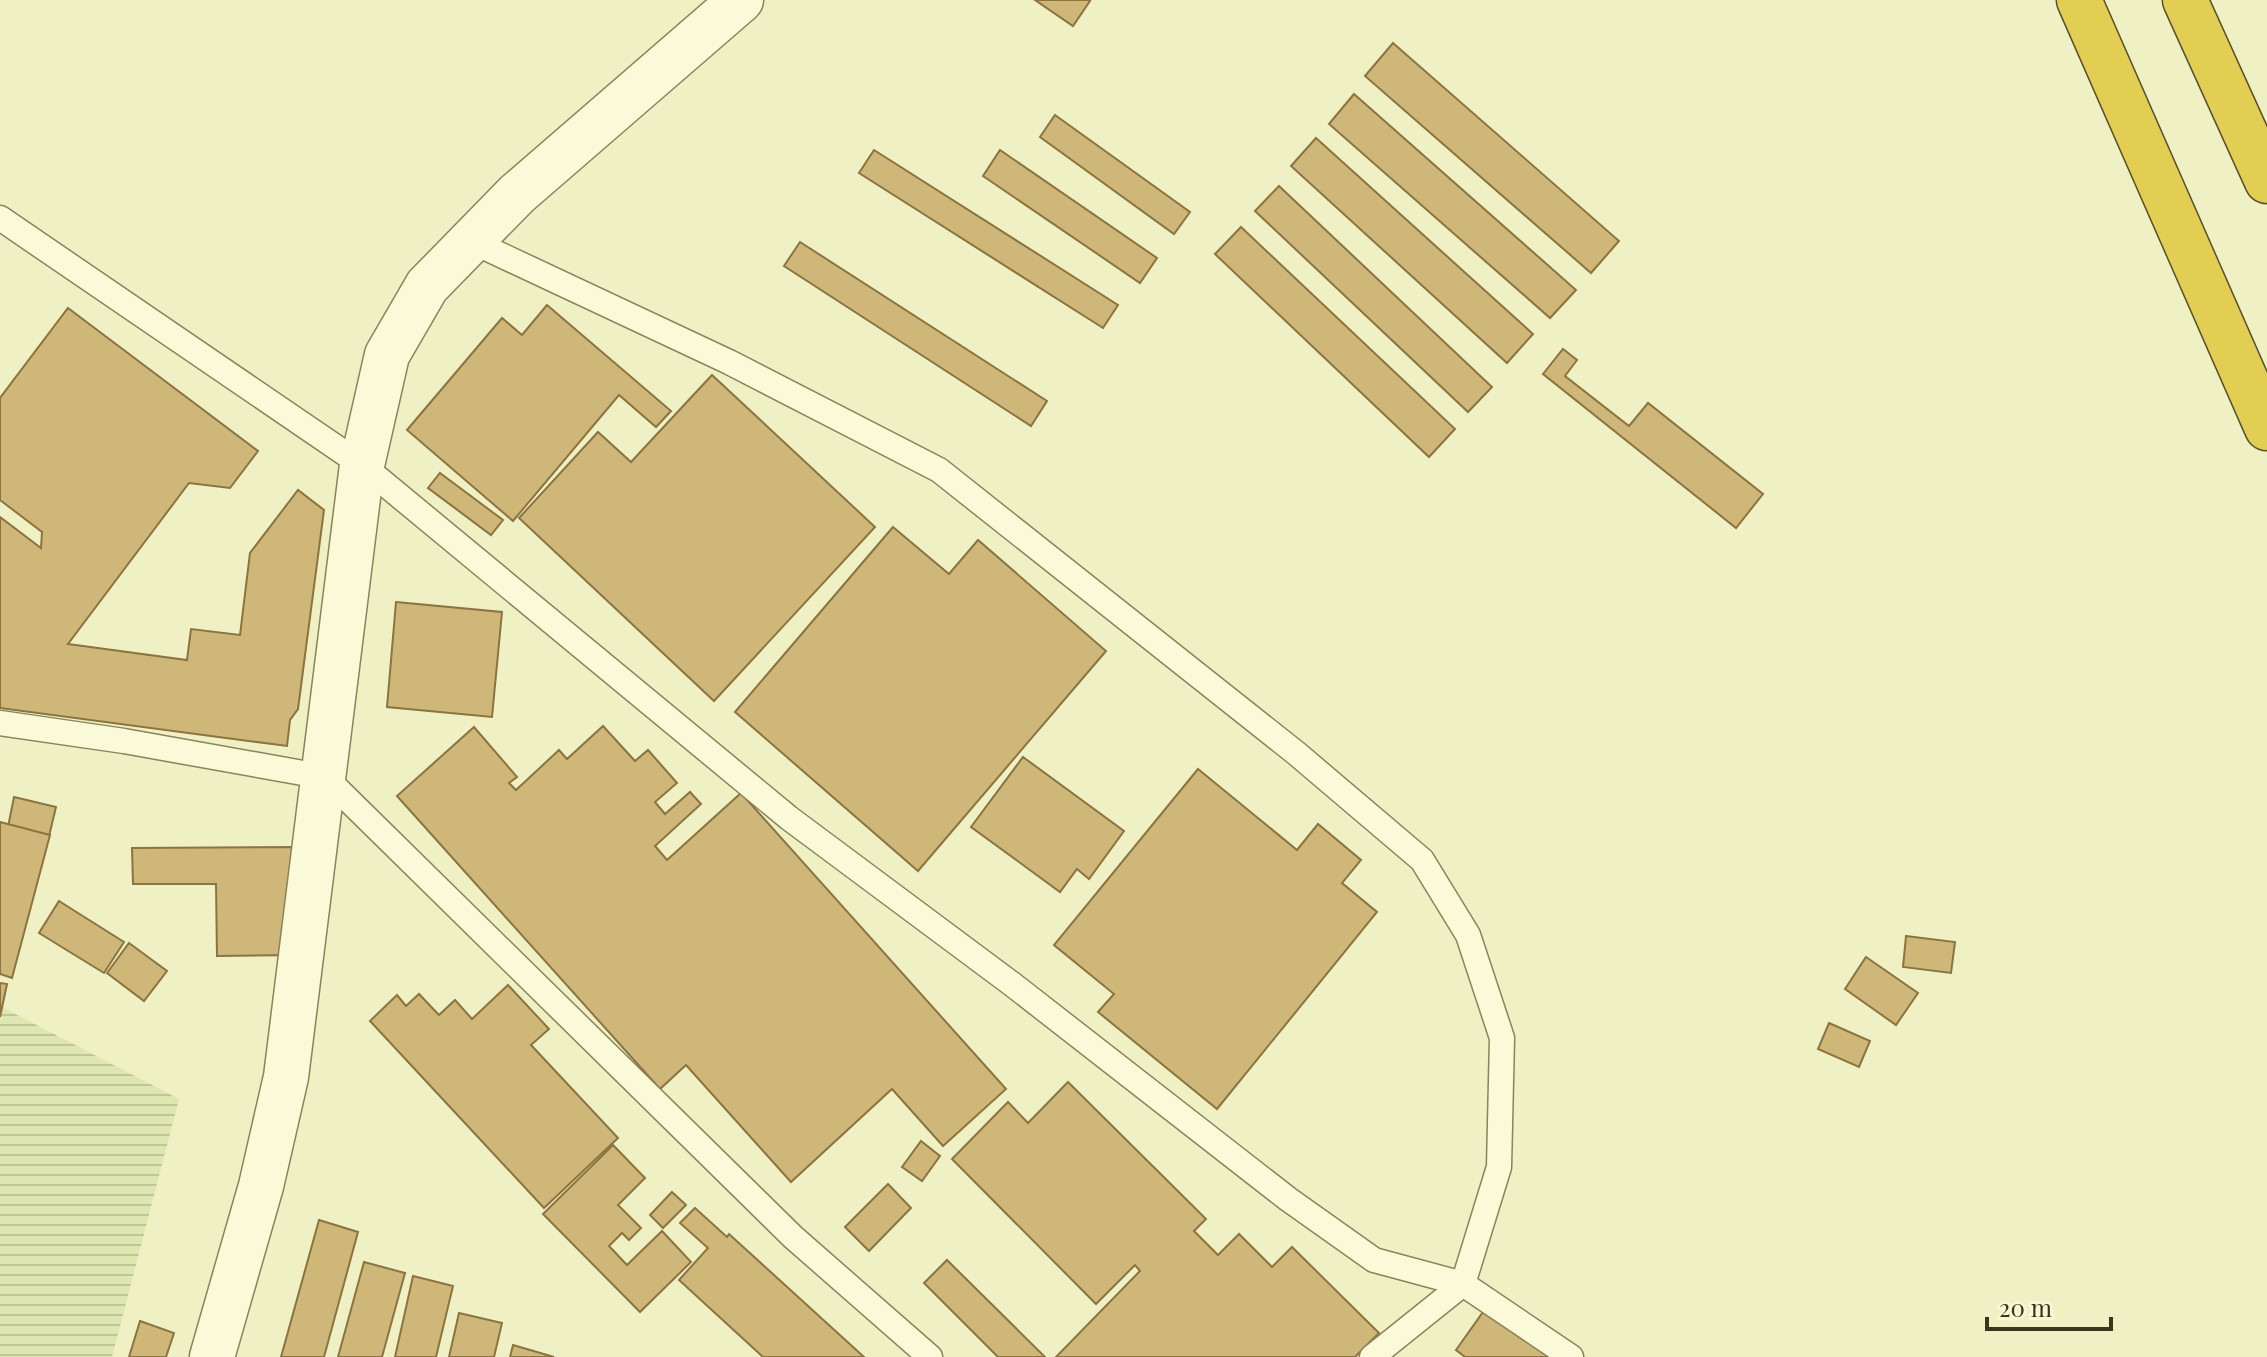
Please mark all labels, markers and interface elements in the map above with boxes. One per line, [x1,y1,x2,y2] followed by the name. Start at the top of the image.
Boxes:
[1987,1281,2111,1331] scale bar
[1999,1291,2052,1323] text: 20 m

